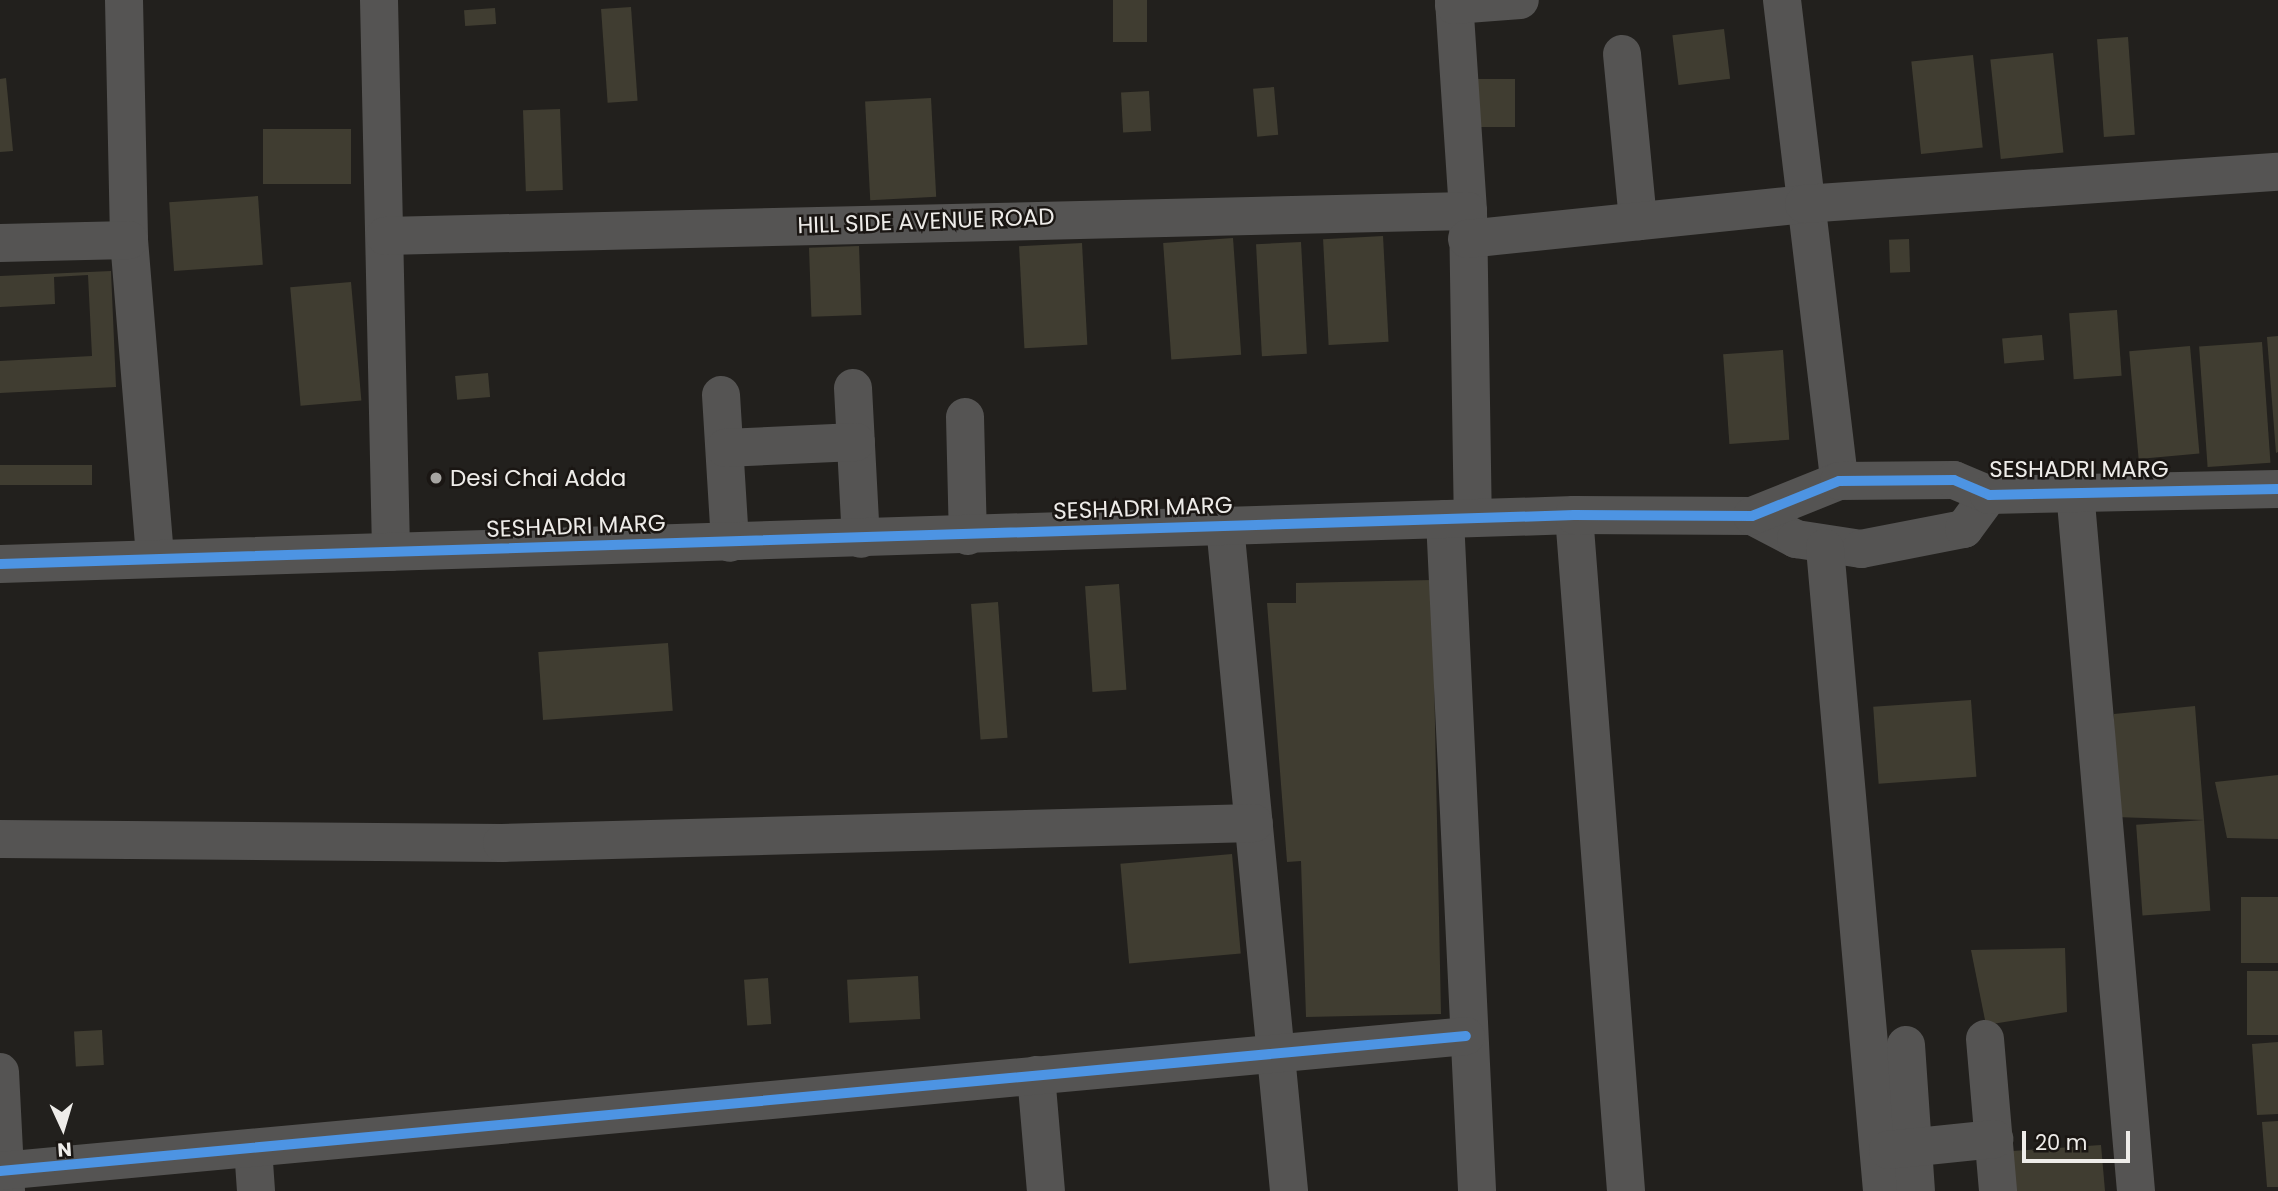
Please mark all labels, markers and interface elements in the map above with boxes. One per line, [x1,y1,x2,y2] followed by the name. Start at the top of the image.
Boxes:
[797,203,1055,239] street label: HILL SIDE AVENUE ROAD
[1989,455,2169,483] street label: SESHADRI MARG
[450,464,626,492] place label: Desi Chai Adda
[428,470,444,486] marker: Desi Chai Adda
[1053,491,1233,525] street label: SESHADRI MARG
[486,509,666,543] street label: SESHADRI MARG
[28,1093,98,1163] north arrow
[2026,1118,2134,1162] scale bar
[2035,1128,2088,1157] text: 20 m
[56,1135,73,1163] text: N

